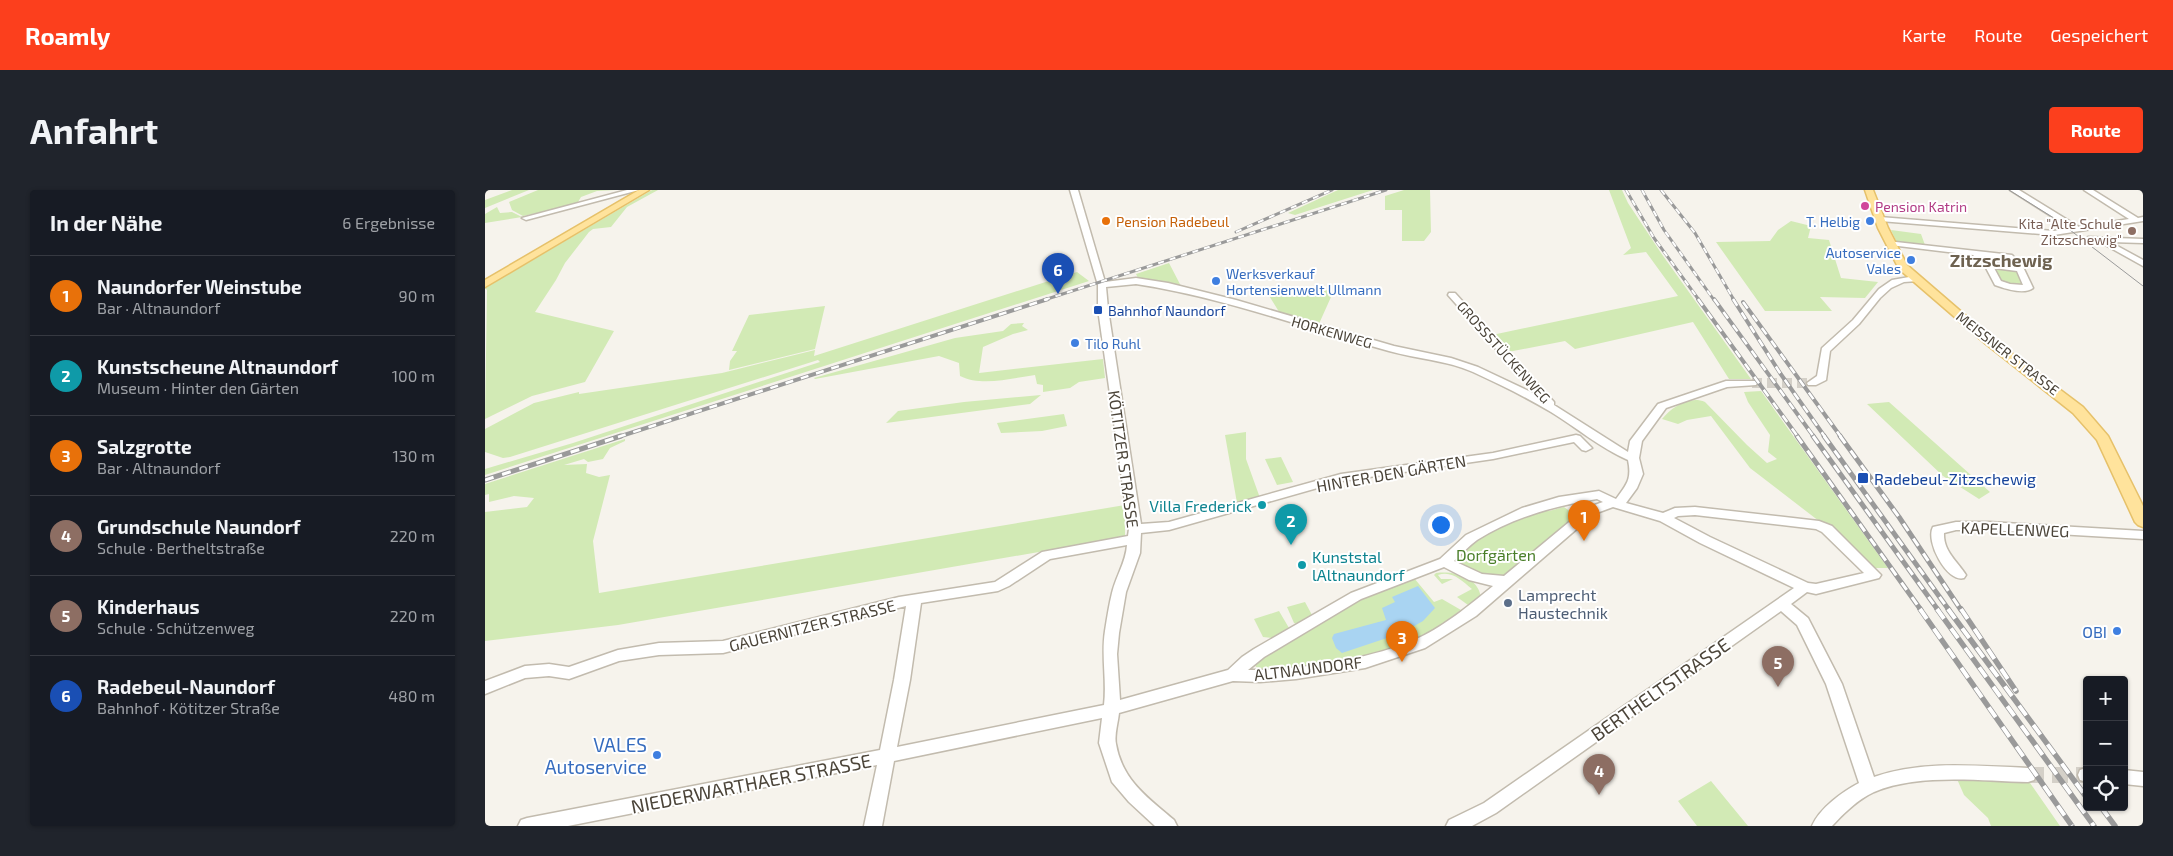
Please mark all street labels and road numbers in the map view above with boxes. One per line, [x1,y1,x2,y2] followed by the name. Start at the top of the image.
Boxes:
[1454,297,1554,407] street label: GROSSSTÜCKENWEG
[1953,308,2063,399] street label: MEISSNER STRASSE
[1290,312,1374,352] street label: HORKENWEG
[1105,389,1143,529] street label: KÖTITZER STRASSE
[1315,450,1467,496] street label: HINTER DEN GÄRTEN
[1960,518,2070,540] street label: KAPELLENWEG
[727,595,897,655] street label: GAUERNITZER STRASSE
[1586,632,1734,746] street label: BERTHELTSTRASSE
[1253,652,1363,684] street label: ALTNAUNDORF
[629,748,873,818] street label: NIEDERWARTHAER STRASSE

